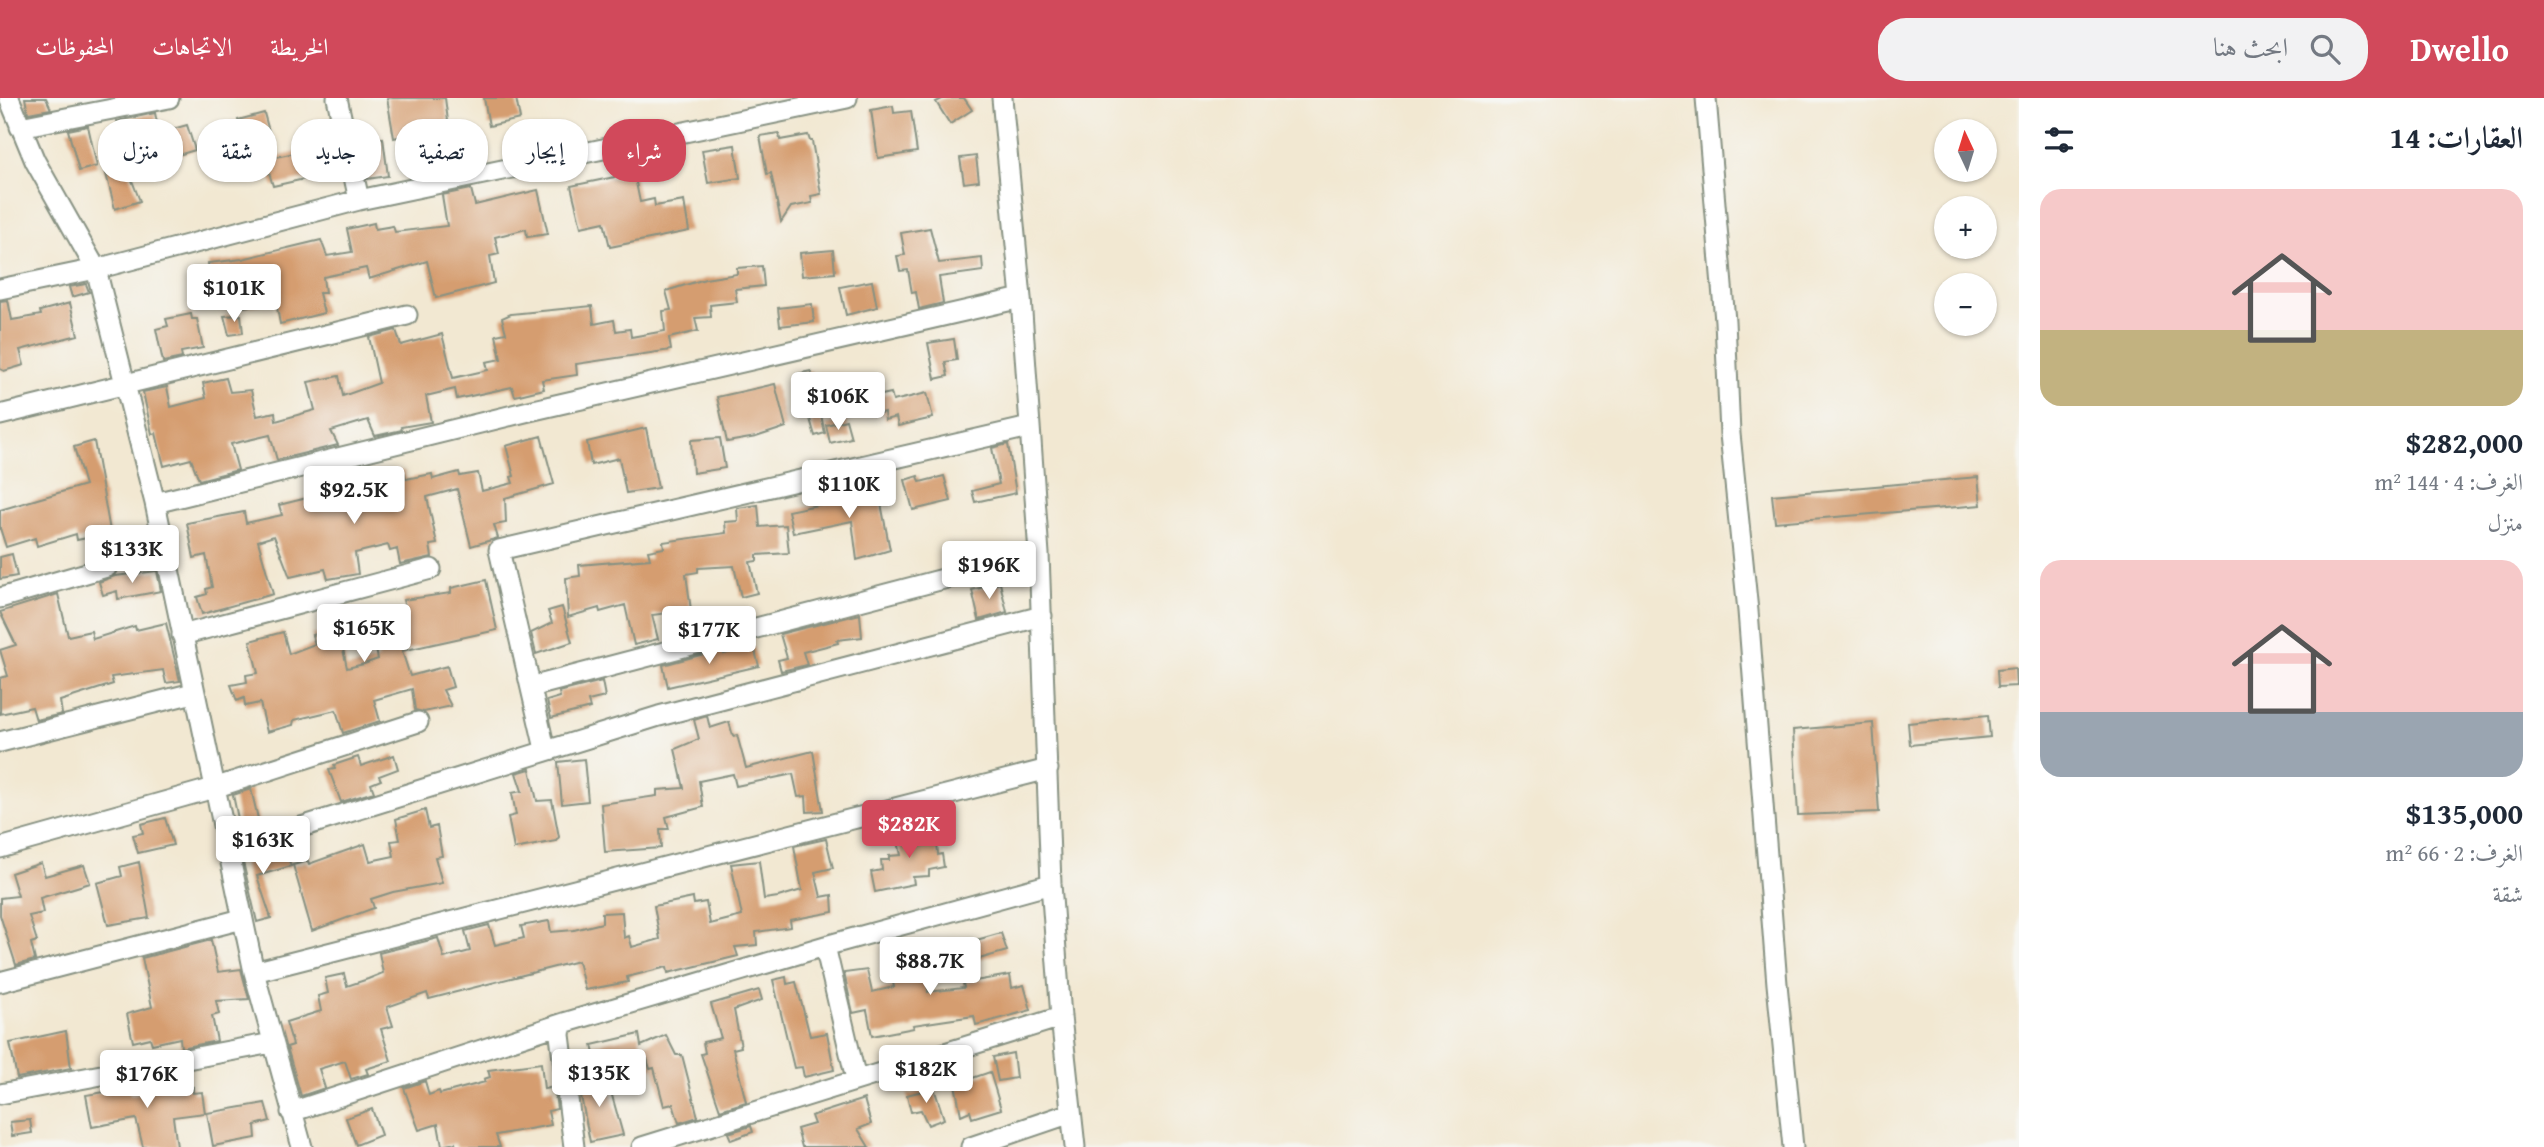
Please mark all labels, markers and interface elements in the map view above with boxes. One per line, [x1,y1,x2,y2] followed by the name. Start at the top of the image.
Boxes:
[1878,18,2368,81] search box
[2410,25,2509,73] text: Dwello
[2213,27,2288,66] text: ابحث هنا
[35,29,114,64] text: المحفوظات
[152,29,232,64] text: الاتجاهات
[270,29,329,64] text: الخريطة
[2306,30,2344,68] icon: search
[2390,115,2523,159] text: العقارات: 14
[98,119,183,182] chip: منزل
[197,119,277,182] chip: شقة
[291,119,381,182] chip: جديد
[395,119,488,182] chip: تصفية
[502,119,588,182] chip: إيجار
[602,119,686,182] chip: شراء
[1934,119,1997,182] north arrow
[1934,119,1997,336] map controls
[2040,121,2078,159] icon: filters
[1934,196,1997,259] button: +
[2219,235,2345,361] icon: home
[185,264,283,324] pin: $101K
[203,270,265,303] text: $101K
[1934,273,1997,336] button: −
[789,372,887,432] pin: $106K
[807,378,869,411] text: $106K
[2406,420,2523,464] text: $282,000
[800,460,898,520] pin: $110K
[2375,465,2523,498] text: الغرف: 4 · 144 m²
[297,466,411,526] pin: $92.5K
[818,466,880,499] text: $110K
[320,472,388,505] text: $92.5K
[2488,506,2523,539] text: منزل
[83,526,181,585] pin: $133K
[101,531,163,564] text: $133K
[940,542,1038,601] pin: $196K
[958,547,1020,580] text: $196K
[315,604,413,664] pin: $165K
[660,606,758,666] pin: $177K
[2219,606,2345,732] icon: home
[333,610,395,643] text: $165K
[678,612,740,645] text: $177K
[2406,791,2523,835] text: $135,000
[860,800,958,860] pin: $282K
[878,806,940,839] text: $282K
[214,816,312,876] pin: $163K
[232,822,294,855] text: $163K
[2386,836,2523,869] text: الغرف: 2 · 66 m²
[2493,877,2523,910] text: شقة
[873,937,987,997] pin: $88.7K
[896,943,964,976] text: $88.7K
[877,1046,975,1105] pin: $182K
[550,1049,648,1109] pin: $135K
[98,1051,196,1110] pin: $176K
[895,1051,957,1084] text: $182K
[568,1055,630,1088] text: $135K
[116,1056,178,1089] text: $176K

